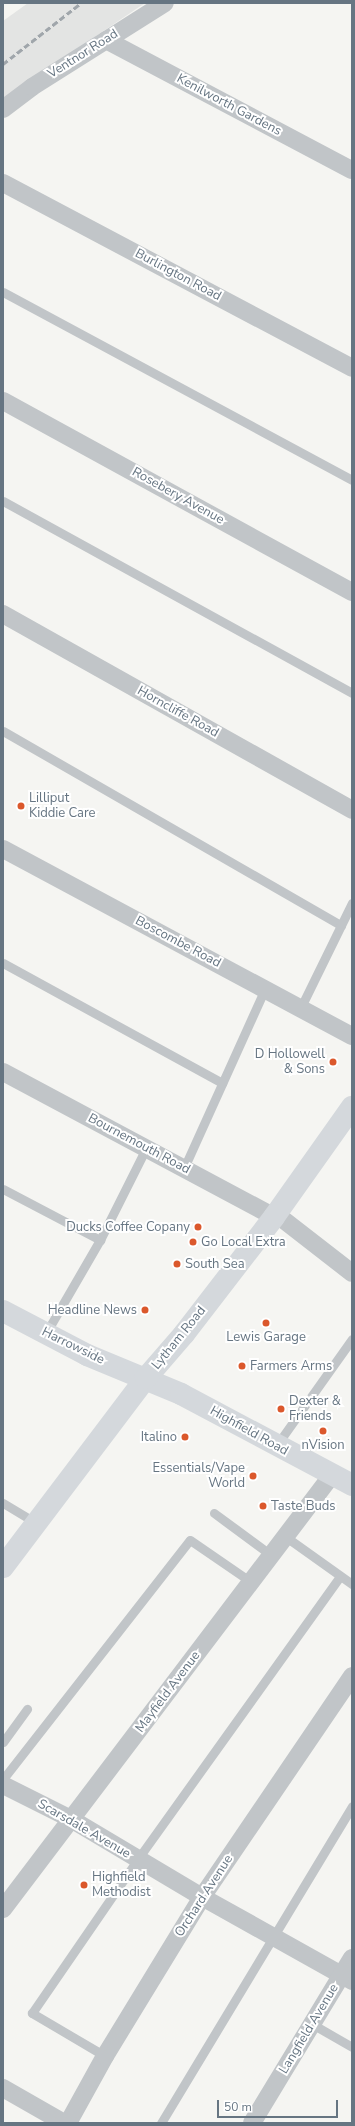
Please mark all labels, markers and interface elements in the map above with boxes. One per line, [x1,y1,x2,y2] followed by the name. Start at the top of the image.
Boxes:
[45,26,121,82] street label: Ventnor Road
[174,71,284,139] street label: Kenilworth Gardens
[132,246,224,304] street label: Burlington Road
[129,464,227,528] street label: Rosebery Avenue
[135,683,221,741] street label: Horncliffe Road
[29,791,95,822] place label: Lilliput Kiddie Care
[16,801,26,811] marker: Lilliput Kiddie Care
[133,913,223,971] street label: Boscombe Road
[255,1047,325,1078] place label: D Hollowell & Sons
[328,1057,338,1067] marker: D Hollowell & Sons
[85,1110,193,1178] street label: Bournemouth Road
[66,1219,190,1235] place label: Ducks Coffee Copany
[193,1222,203,1232] marker: Ducks Coffee Copany
[201,1234,286,1250] place label: Go Local Extra
[188,1237,198,1247] marker: Go Local Extra
[185,1256,245,1272] place label: South Sea
[172,1259,182,1269] marker: South Sea
[48,1302,137,1318] place label: Headline News
[149,1303,209,1373] street label: Lytham Road
[140,1305,150,1315] marker: Headline News
[261,1318,271,1328] marker: Lewis Garage
[39,1324,107,1368] street label: Harrowside
[226,1329,306,1345] place label: Lewis Garage
[250,1358,332,1374] place label: Farmers Arms
[237,1361,247,1371] marker: Farmers Arms
[289,1394,341,1425] place label: Dexter & Friends
[207,1403,291,1459] street label: Highfield Road
[276,1404,286,1414] marker: Dexter & Friends
[318,1426,328,1436] marker: nVision
[141,1429,177,1445] place label: Italino
[180,1432,190,1442] marker: Italino
[301,1437,345,1453] place label: nVision
[152,1461,245,1492] place label: Essentials/Vape World
[248,1471,258,1481] marker: Essentials/Vape World
[271,1498,336,1514] place label: Taste Buds
[258,1501,268,1511] marker: Taste Buds
[132,1648,204,1736] street label: Mayfield Avenue
[35,1796,133,1862] street label: Scarsdale Avenue
[172,1852,236,1940] street label: Orchard Avenue
[92,1870,151,1901] place label: Highfield Methodist
[79,1880,89,1890] marker: Highfield Methodist
[276,1981,342,2077] street label: Langfield Avenue
[219,2092,340,2118] scale bar
[224,2099,252,2115] text: 50 m

